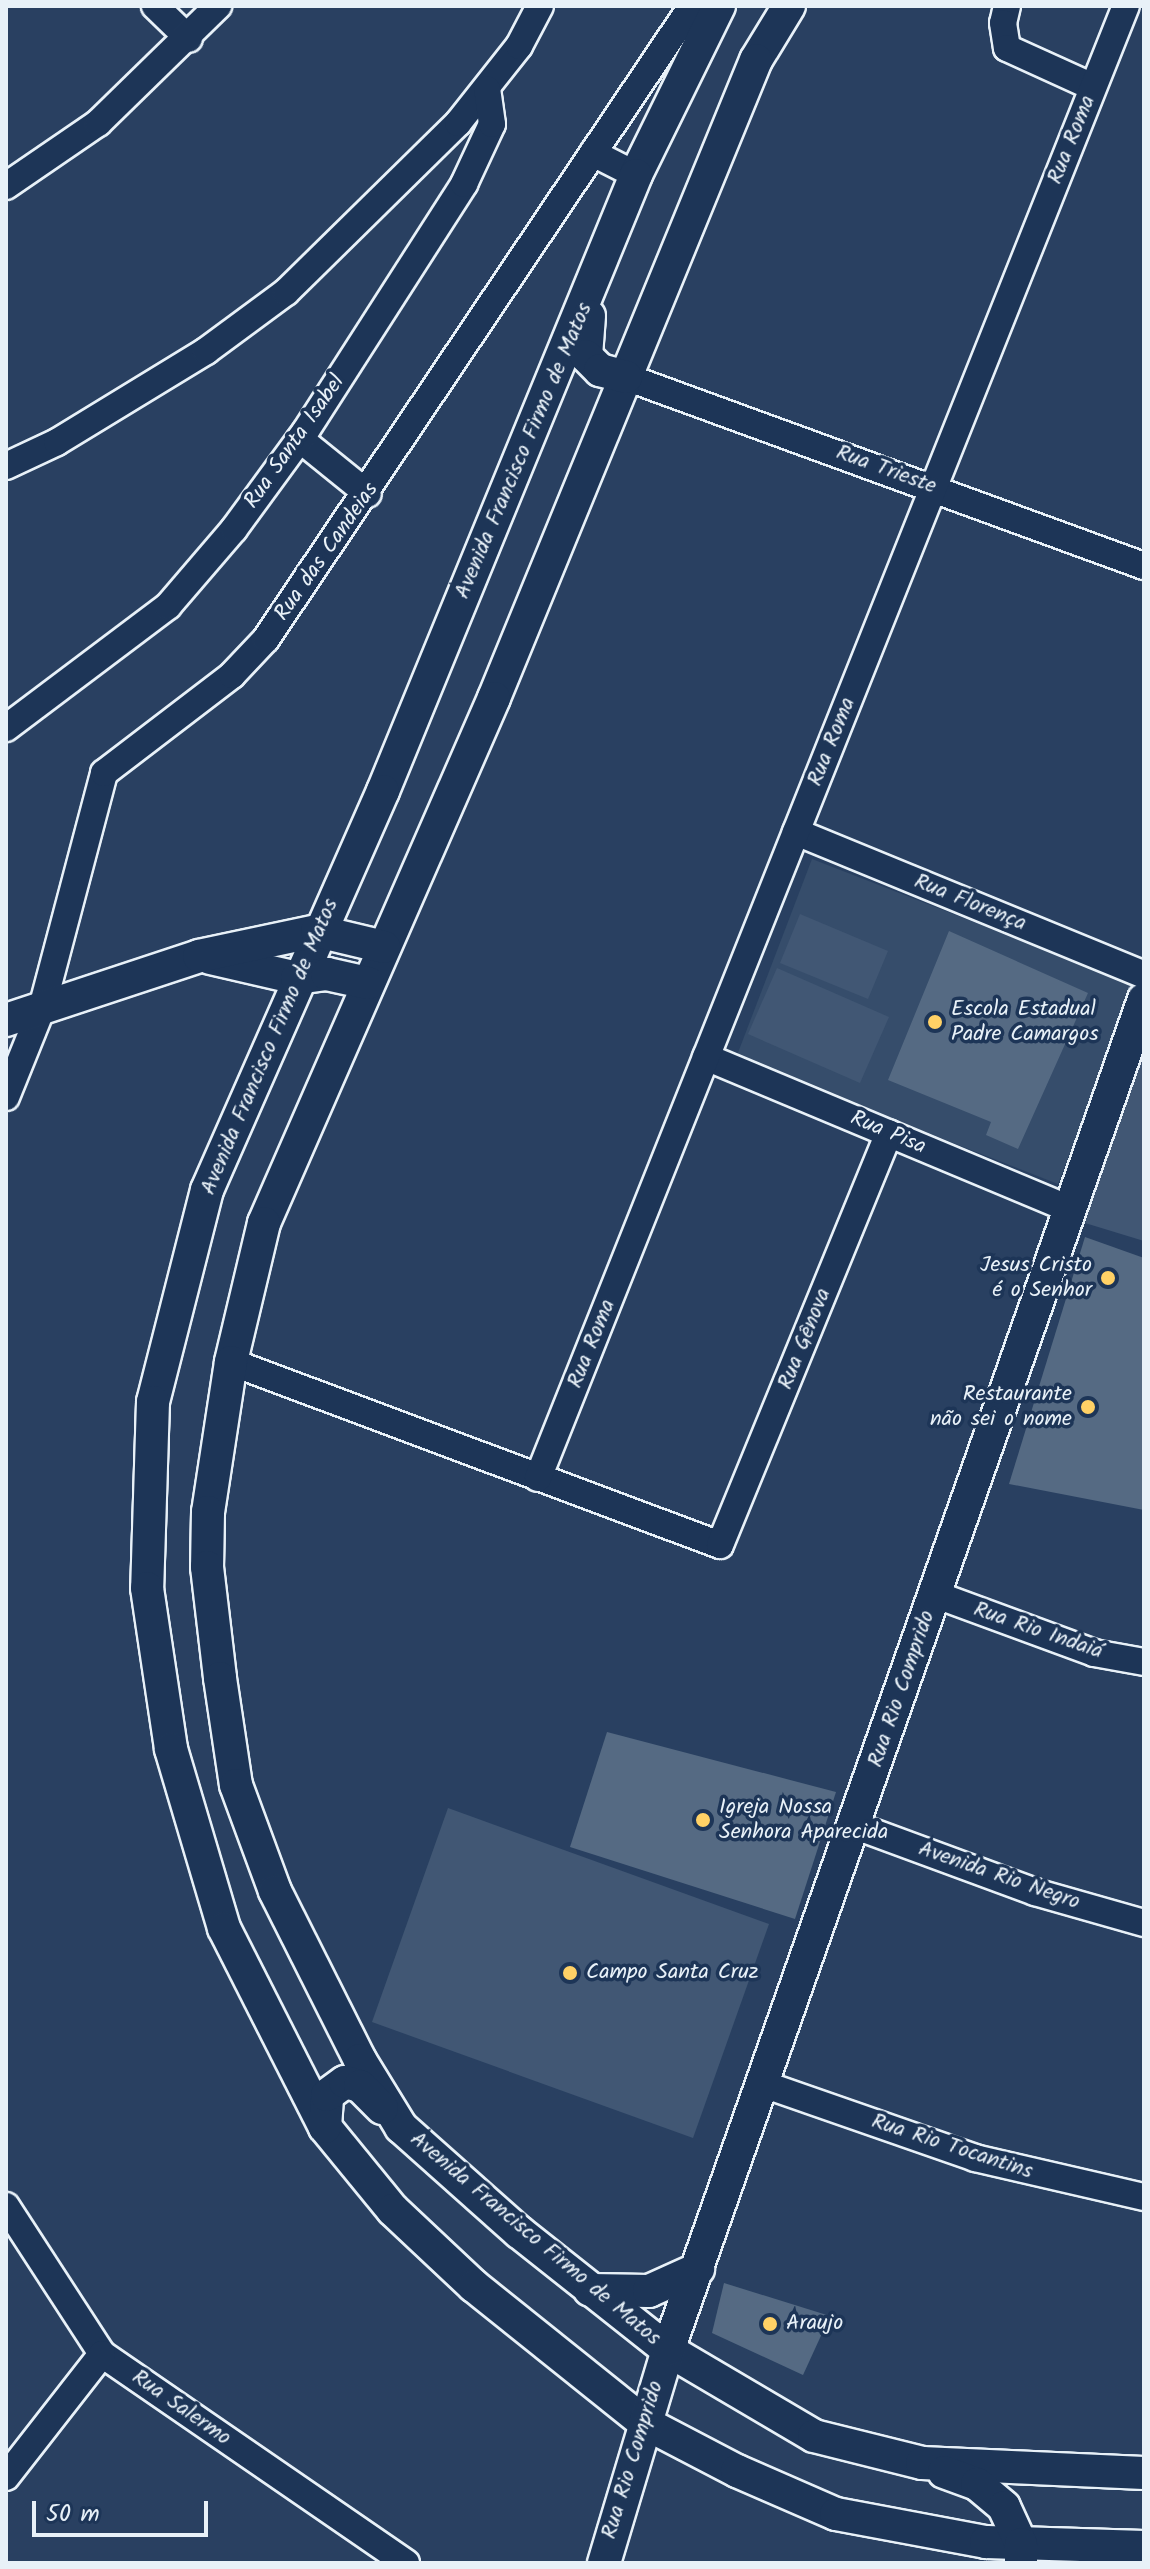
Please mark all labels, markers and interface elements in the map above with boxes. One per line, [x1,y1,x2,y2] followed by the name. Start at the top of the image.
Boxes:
[1042,92,1102,188] street label: Rua Roma
[450,299,598,603] street label: Avenida Francisco Firmo de Matos
[239,370,351,514] street label: Rua Santa Isabel
[832,440,940,500] street label: Rua Trieste
[269,478,385,626] street label: Rua das Candeias
[802,694,862,790] street label: Rua Roma
[910,869,1030,937] street label: Rua Florença
[196,895,344,1199] street label: Avenida Francisco Firmo de Matos
[951,996,1099,1048] place label: Escola Estadual Padre Camargos
[926,1013,944,1031] marker: Escola Estadual Padre Camargos
[846,1105,930,1161] street label: Rua Pisa
[980,1252,1092,1304] place label: Jesus Cristo é o Senhor
[1099,1269,1117,1287] marker: Jesus Cristo é o Senhor
[773,1284,837,1394] street label: Rua Gênova
[562,1296,622,1392] street label: Rua Roma
[930,1381,1072,1432] place label: Restaurante não sei o nome
[1079,1398,1097,1416] marker: Restaurante não sei o nome
[970,1597,1106,1665] street label: Rua Rio Indaiá
[863,1607,941,1771] street label: Rua Rio Comprido
[719,1794,888,1846] place label: Igreja Nossa Senhora Aparecida
[694,1811,712,1829] marker: Igreja Nossa Senhora Aparecida
[915,1836,1083,1916] street label: Avenida Rio Negro
[586,1960,758,1986] place label: Campo Santa Cruz
[561,1964,579,1982] marker: Campo Santa Cruz
[868,2109,1036,2185] street label: Rua Rio Tocantins
[404,2126,666,2352] street label: Avenida Francisco Firmo de Matos
[786,2311,843,2337] place label: Araujo
[761,2315,779,2333] marker: Araujo
[126,2364,236,2452] street label: Rua Salermo
[596,2378,670,2542] street label: Rua Rio Comprido
[36,2485,212,2535] scale bar
[46,2495,100,2534] text: 50 m

